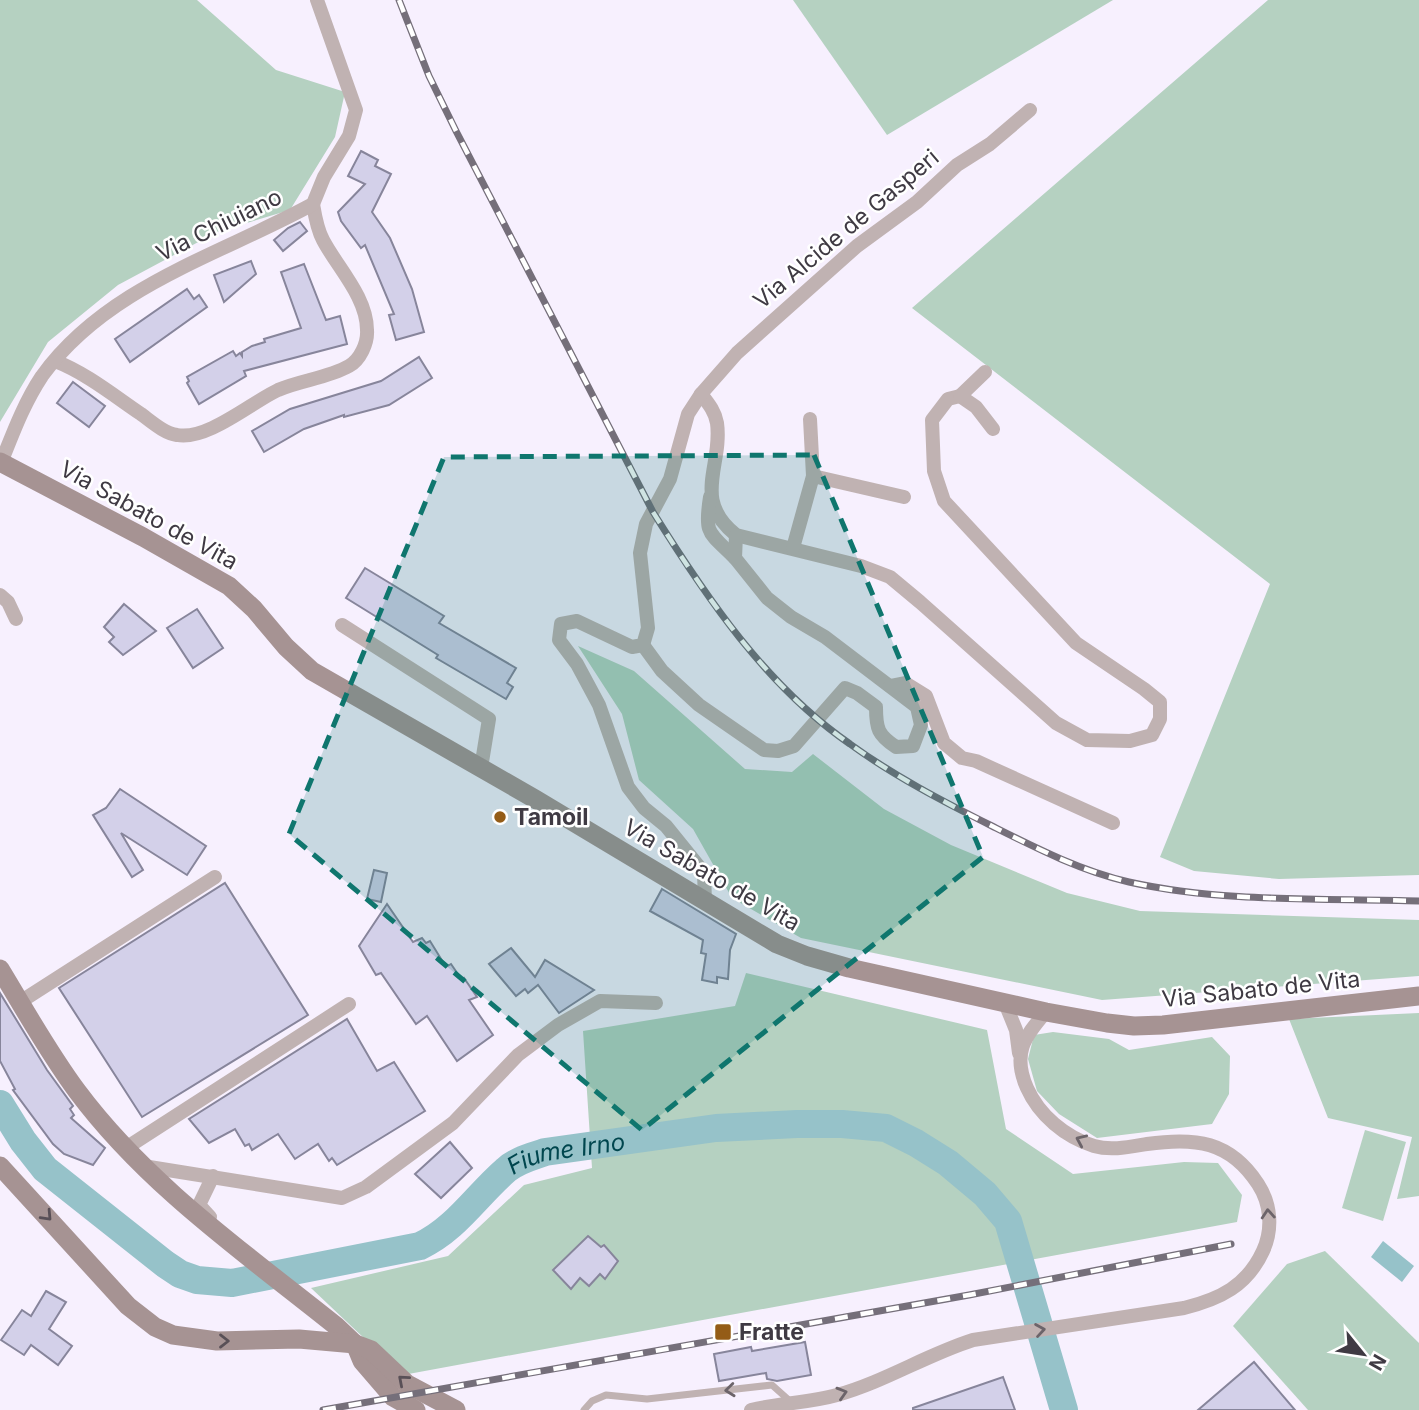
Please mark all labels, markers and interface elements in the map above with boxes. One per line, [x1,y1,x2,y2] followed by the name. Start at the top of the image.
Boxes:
[748,143,944,315] street label: Via Alcide de Gasperi
[152,183,286,267] street label: Via Chiuiano
[55,454,243,576] street label: Via Sabato de Vita
[514,803,589,831] place label: Tamoil
[492,809,508,825] marker: Tamoil
[619,813,805,937] street label: Via Sabato de Vita
[1160,965,1362,1013] street label: Via Sabato de Vita
[501,1126,627,1180] water label: Fiume Irno
[1076,1134,1088,1148] one-way arrow
[38,1207,51,1220] one-way arrow
[1261,1208,1276,1219] one-way arrow
[739,1318,804,1346] place label: Fratte
[1328,1319,1398,1389] north arrow
[713,1322,733,1342] marker: Fratte
[1034,1323,1046,1338] one-way arrow
[220,1333,230,1349] one-way arrow
[1364,1350,1391,1374] text: N
[398,1376,411,1388] one-way arrow
[725,1382,736,1397] one-way arrow
[836,1386,848,1401] one-way arrow

